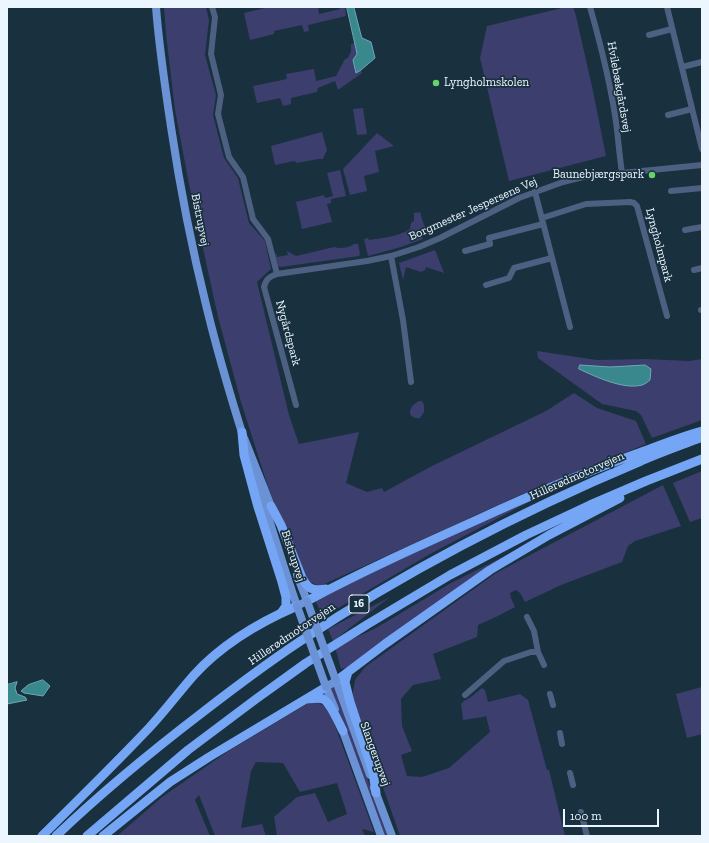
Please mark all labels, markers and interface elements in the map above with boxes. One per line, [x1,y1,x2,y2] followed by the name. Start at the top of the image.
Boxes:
[604,40,634,134] street label: Hvilebækgårdsvej
[444,76,529,90] place label: Lyngholmskolen
[431,78,441,88] marker: Lyngholmskolen
[553,168,644,182] place label: Baunebjærgspark
[647,170,657,180] marker: Baunebjærgspark
[407,174,539,244] street label: Borgmester Jespersens Vej
[188,193,212,247] street label: Bistrupvej
[642,207,676,283] street label: Lyngholmpark
[272,299,304,367] street label: Nygårdspark
[528,449,626,503] street label: Hillerødmotorvejen
[278,529,308,583] street label: Bistrupvej
[349,595,369,613] road number: 16
[246,600,338,668] street label: Hillerødmotorvejen
[357,720,393,788] street label: Slangerupvej
[565,801,661,827] scale bar
[570,809,602,823] text: 100 m

